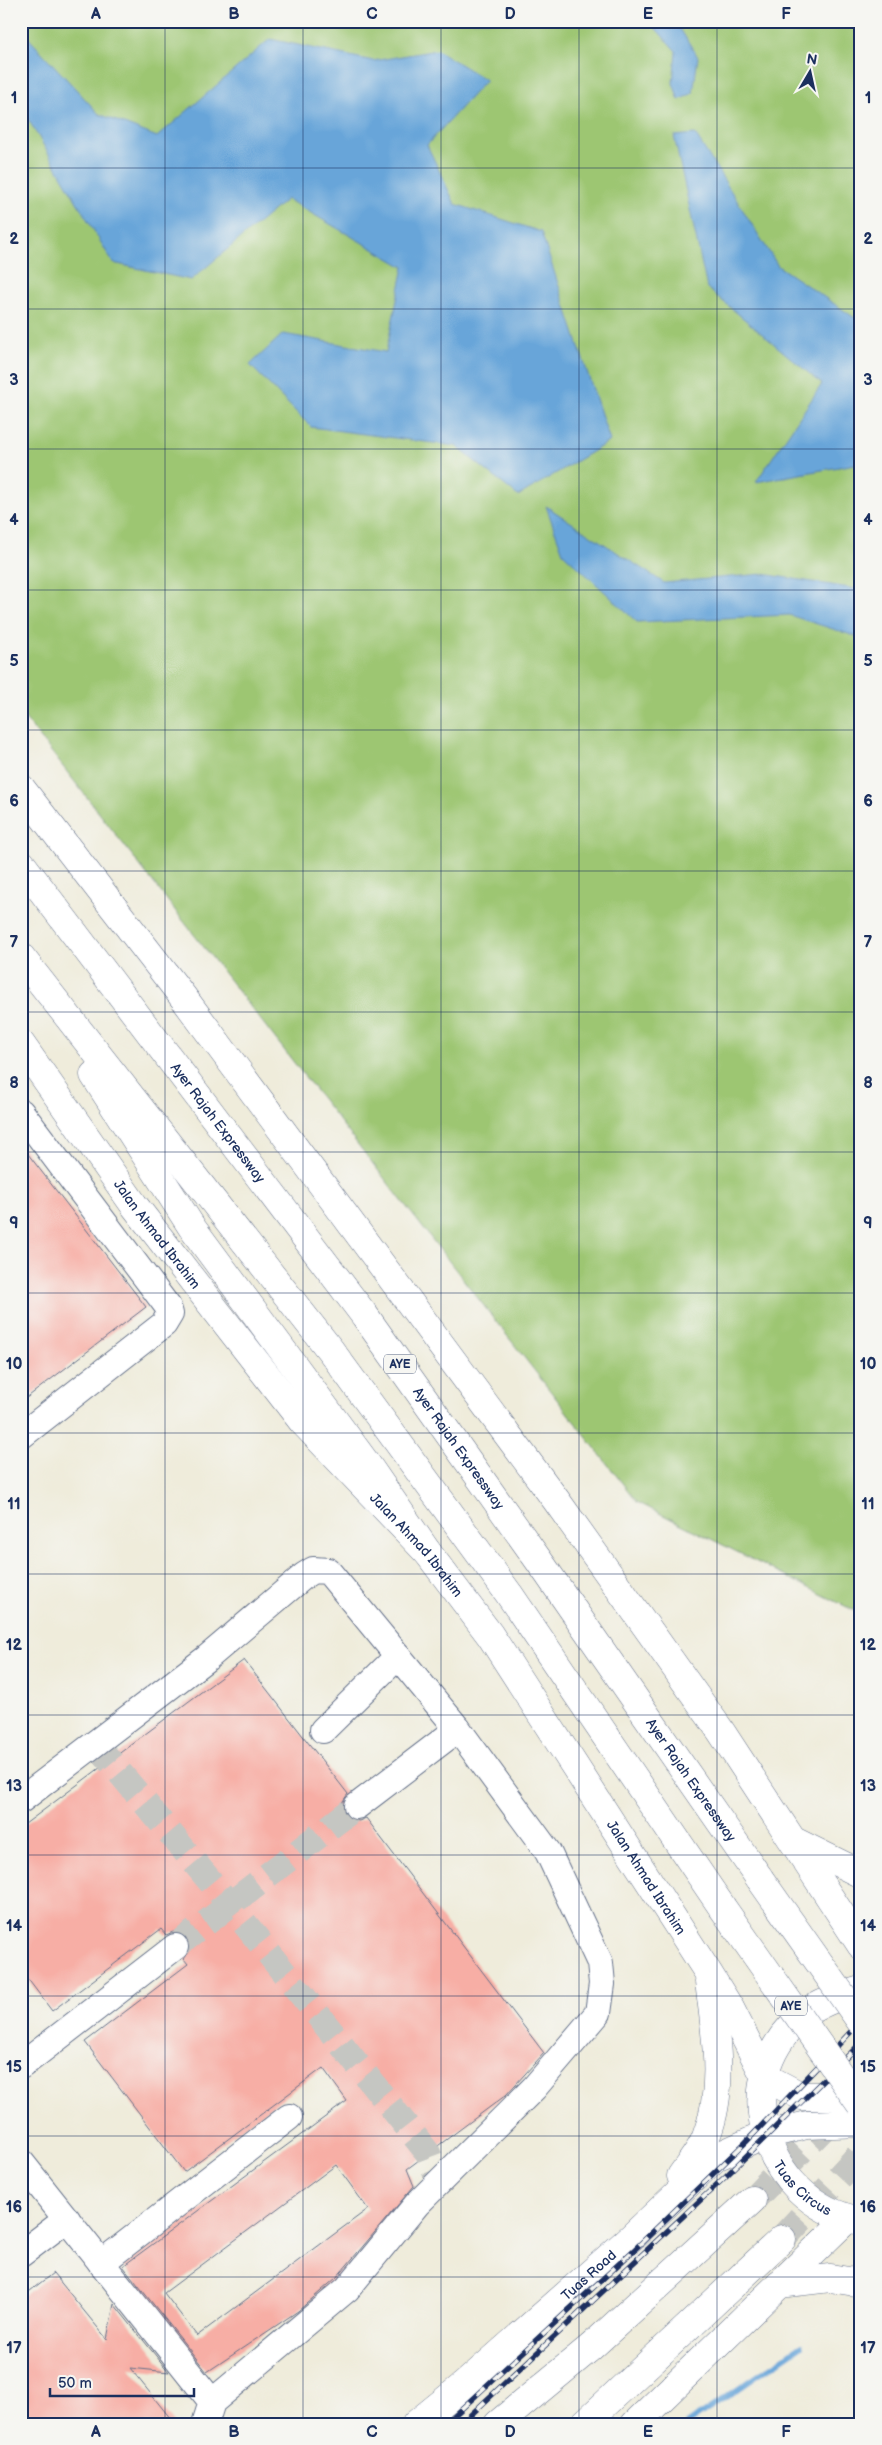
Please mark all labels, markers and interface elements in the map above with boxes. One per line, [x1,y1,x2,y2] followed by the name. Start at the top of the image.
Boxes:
[90,5,101,24] text: A
[228,5,240,24] text: B
[366,5,378,24] text: C
[504,5,516,24] text: D
[643,5,653,24] text: E
[781,5,791,24] text: F
[784,48,834,98] north arrow
[805,50,818,69] text: N
[11,89,17,108] text: 1
[865,89,871,108] text: 1
[9,230,19,249] text: 2
[863,230,873,249] text: 2
[9,371,19,390] text: 3
[863,371,873,390] text: 3
[9,511,19,530] text: 4
[863,511,873,530] text: 4
[9,652,19,671] text: 5
[863,652,873,671] text: 5
[9,792,19,811] text: 6
[863,792,873,811] text: 6
[10,933,19,952] text: 7
[864,933,873,952] text: 7
[167,1059,270,1186] street label: Ayer Rajah Expressway
[9,1074,19,1093] text: 8
[863,1074,873,1093] text: 8
[110,1176,204,1292] street label: Jalan Ahmad Ibrahim
[9,1214,19,1233] text: 9
[863,1214,873,1233] text: 9
[6,1355,22,1374] text: 10
[384,1355,416,1374] road number: AYE
[860,1355,876,1374] text: 10
[410,1384,509,1513] street label: Ayer Rajah Expressway
[366,1489,466,1600] street label: Jalan Ahmad Ibrahim
[7,1495,21,1514] text: 11
[861,1495,875,1514] text: 11
[6,1636,23,1655] text: 12
[860,1636,877,1655] text: 12
[643,1715,740,1845] street label: Ayer Rajah Expressway
[6,1777,22,1796] text: 13
[860,1777,876,1796] text: 13
[603,1817,690,1938] street label: Jalan Ahmad Ibrahim
[6,1917,23,1936] text: 14
[860,1917,877,1936] text: 14
[775,1996,807,2015] road number: AYE
[6,2058,22,2077] text: 15
[860,2058,876,2077] text: 15
[770,2157,834,2219] street label: Tuas Circus
[6,2198,23,2217] text: 16
[860,2198,877,2217] text: 16
[558,2246,620,2304] street label: Tuas Road
[6,2339,22,2358] text: 17
[860,2339,876,2358] text: 17
[50,2365,194,2397] scale bar
[58,2374,92,2393] text: 50 m
[90,2423,101,2442] text: A
[228,2423,240,2442] text: B
[366,2423,378,2442] text: C
[504,2423,516,2442] text: D
[643,2423,653,2442] text: E
[781,2423,791,2442] text: F

